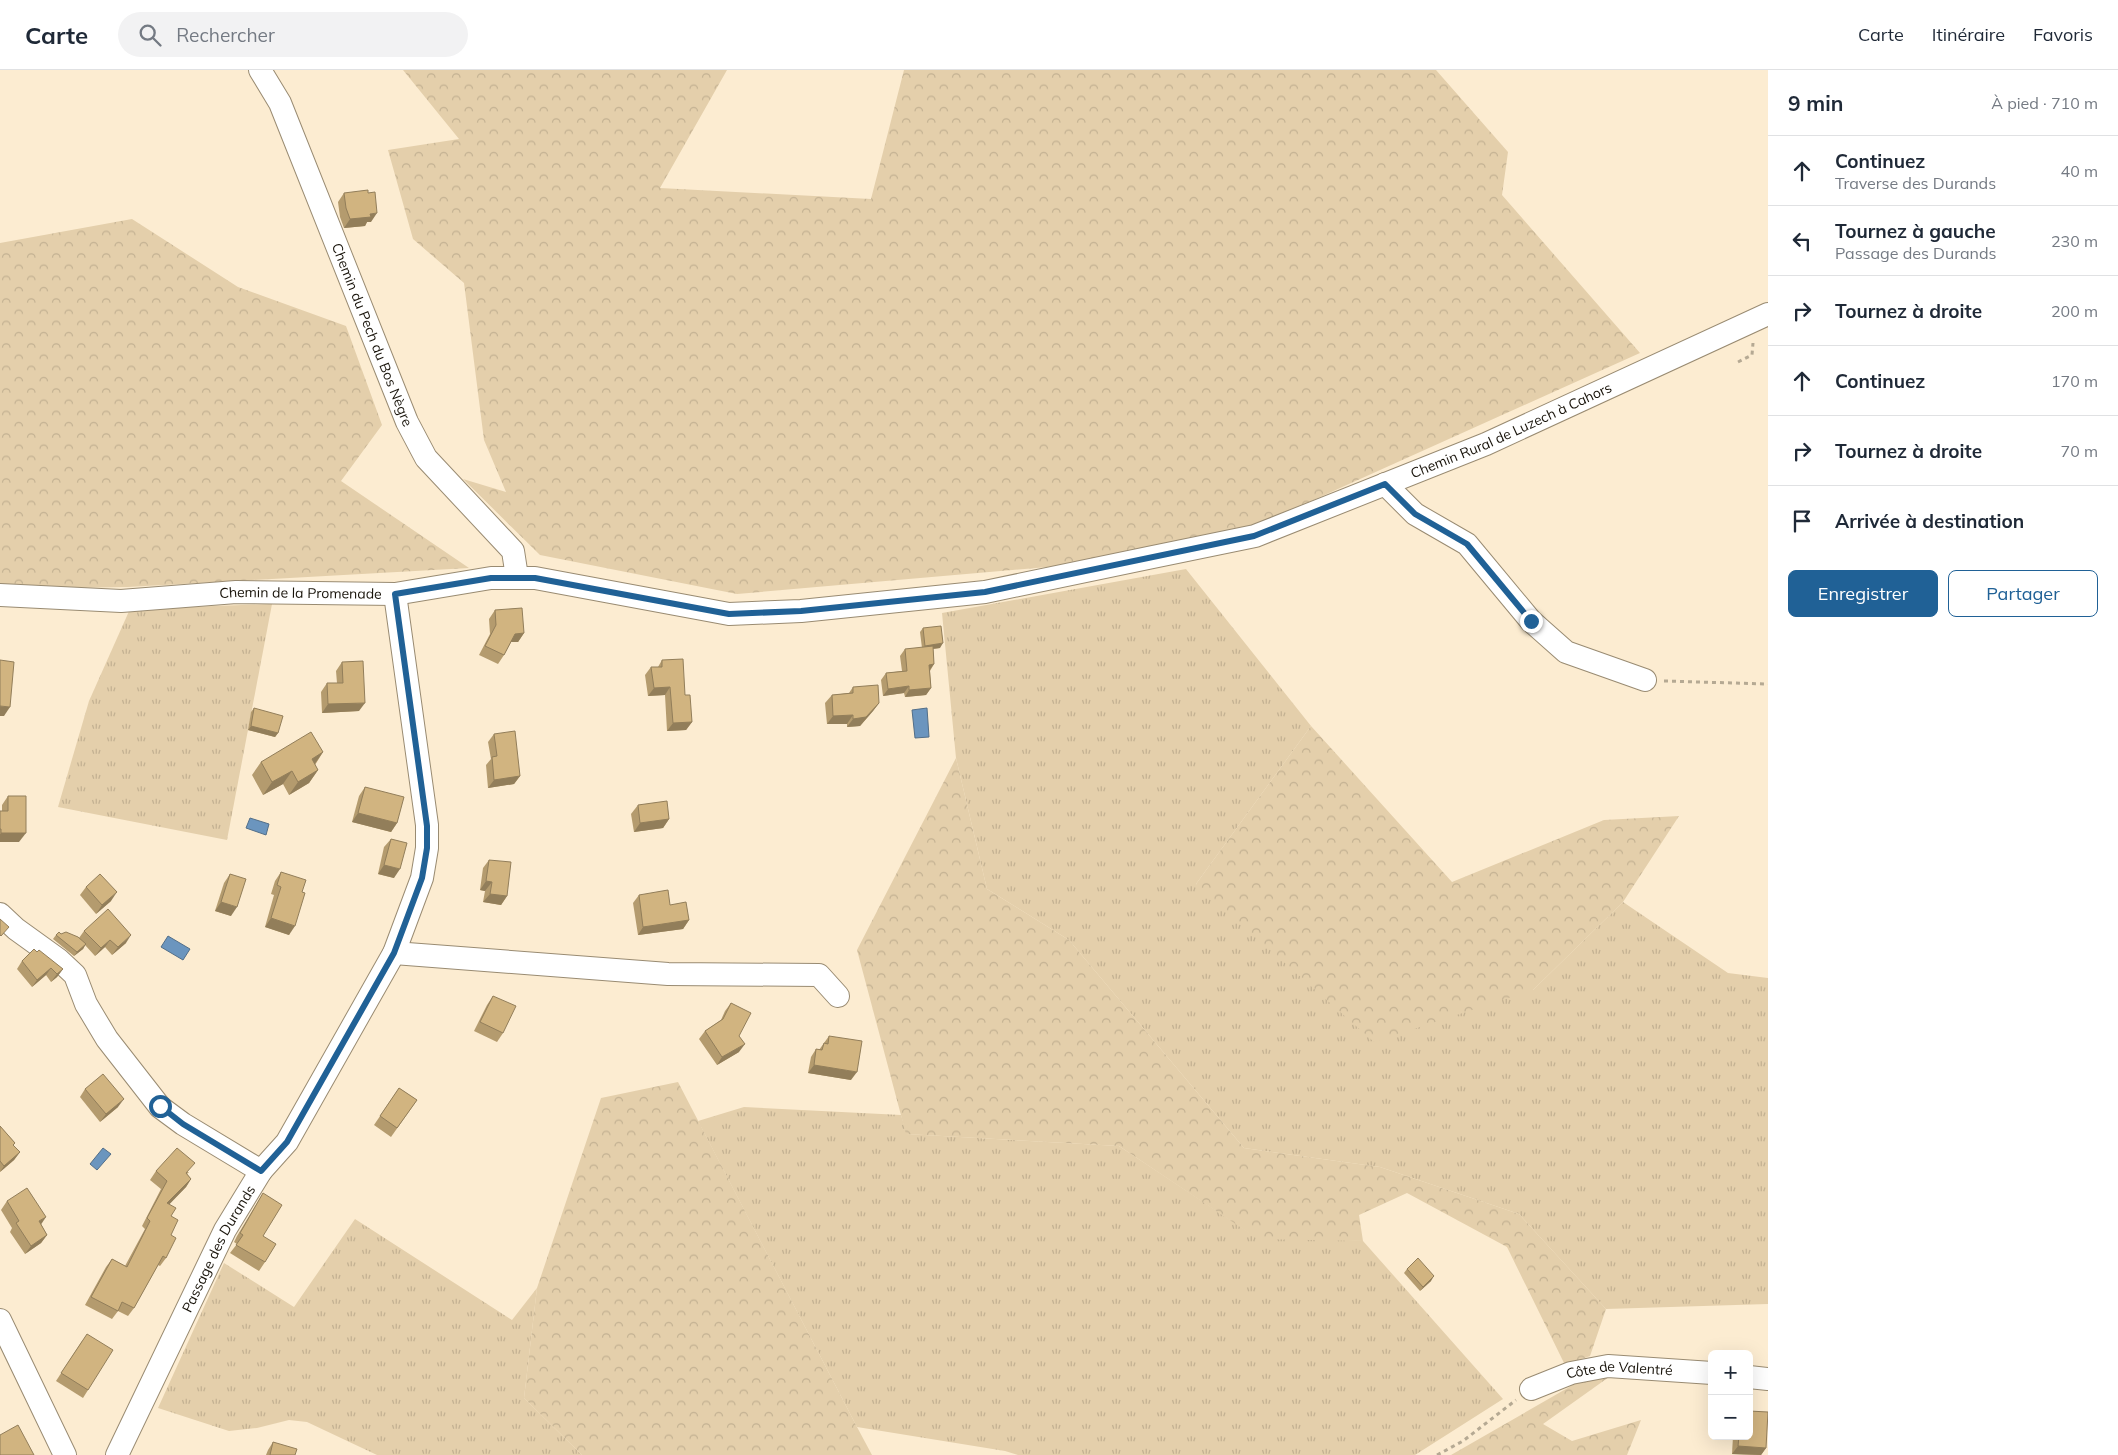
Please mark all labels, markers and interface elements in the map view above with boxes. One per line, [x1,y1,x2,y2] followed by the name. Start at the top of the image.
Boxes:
[118,12,468,57] search box
[25,20,88,50] text: Carte
[136,21,164,49] icon: search
[176,23,275,47] text: Rechercher
[1858,23,1904,46] text: Carte
[1932,23,2005,46] text: Itinéraire
[2033,23,2093,46] text: Favoris
[1788,90,1843,116] text: 9 min
[1991,93,2098,113] text: À pied · 710 m
[1835,149,1925,173] text: Continuez
[1788,157,1816,185] icon: ahead
[2061,161,2098,181] text: 40 m
[1835,173,1996,193] text: Traverse des Durands
[1835,219,1996,243] text: Tournez à gauche
[1788,227,1816,255] icon: left
[2051,231,2098,251] text: 230 m
[328,240,417,430] street label: Chemin du Pech du Bos Nègre
[1835,243,1996,263] text: Passage des Durands
[1788,297,1816,325] icon: right
[1835,299,1982,323] text: Tournez à droite
[2051,301,2098,321] text: 200 m
[1788,367,1816,395] icon: ahead
[1835,369,1925,393] text: Continuez
[2051,371,2098,391] text: 170 m
[1408,378,1615,482] street label: Chemin Rural de Luzech à Cahors
[1788,437,1816,465] icon: right
[1835,439,1982,463] text: Tournez à droite
[2061,441,2098,461] text: 70 m
[1788,507,1816,535] icon: arrive
[1835,509,2024,533] text: Arrivée à destination
[1788,570,1938,617] button: Enregistrer
[1948,570,2098,617] button: Partager
[219,583,382,603] street label: Chemin de la Promenade
[1520,610,1543,633] route end
[149,1095,172,1118] route start
[178,1182,259,1315] street label: Passage des Durands
[1708,1350,1753,1440] map controls
[1708,1350,1753,1395] button: +
[1563,1357,1673,1383] street label: Côte de Valentré
[1708,1395,1753,1440] button: −

